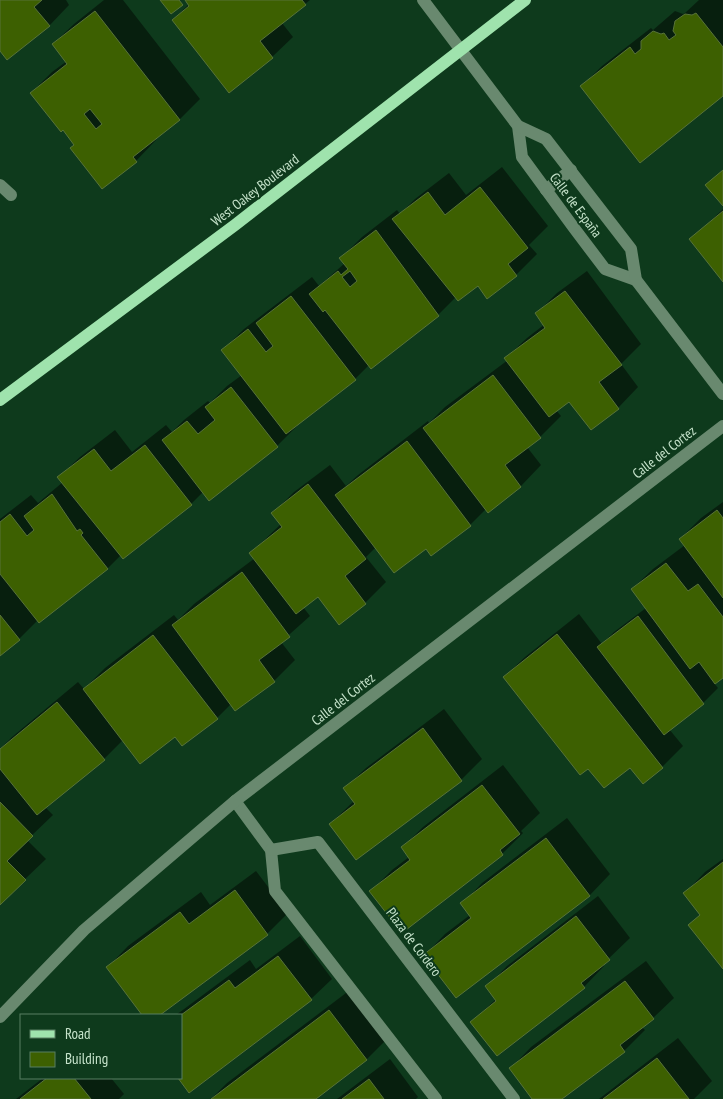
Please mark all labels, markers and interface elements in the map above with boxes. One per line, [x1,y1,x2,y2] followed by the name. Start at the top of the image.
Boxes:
[207,150,303,230] street label: West Oakey Boulevard
[546,169,606,241] street label: Calle de España
[629,422,699,482] street label: Calle del Cortez
[308,669,378,729] street label: Calle del Cortez
[382,904,446,980] street label: Plaza de Cordero
[20,1014,182,1079] legend
[65,1024,91,1043] text: Road
[65,1049,108,1068] text: Building

